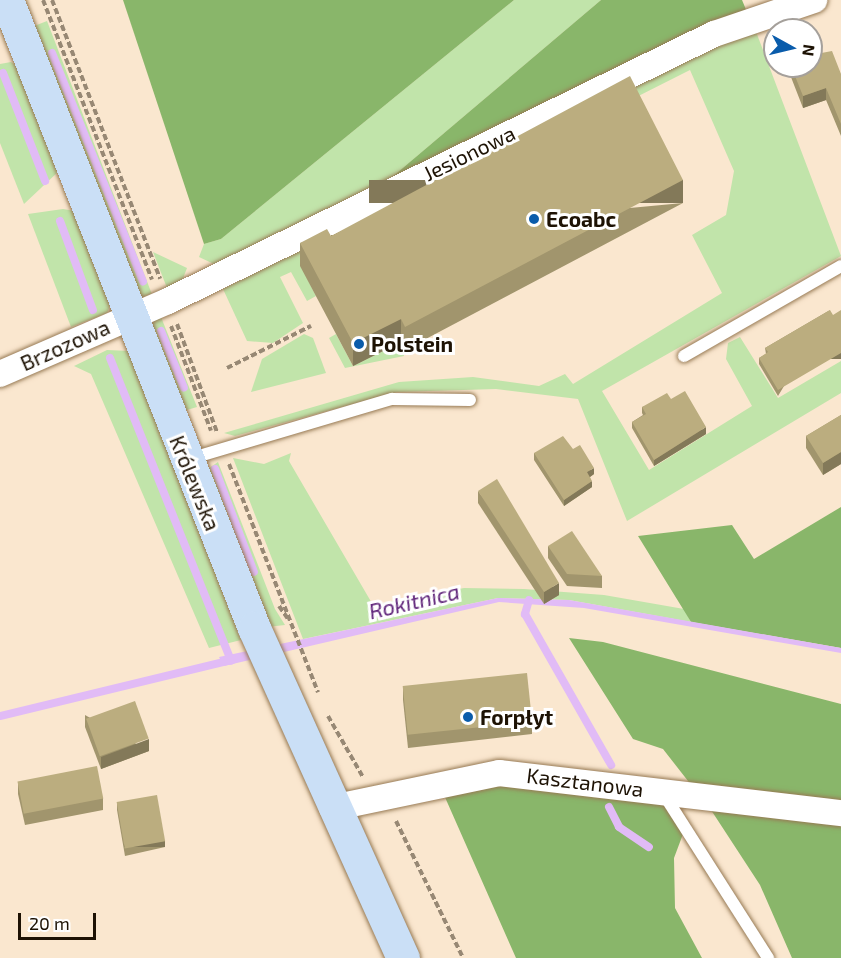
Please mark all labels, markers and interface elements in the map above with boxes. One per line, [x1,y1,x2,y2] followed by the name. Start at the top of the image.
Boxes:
[763,18,823,78] north arrow
[799,43,820,57] text: N
[419,120,519,186] street label: Jesionowa
[546,206,616,232] place label: Ecoabc
[527,212,541,226] marker: Ecoabc
[16,314,114,376] street label: Brzozowa
[371,331,453,357] place label: Polstein
[352,337,366,351] marker: Polstein
[165,432,225,534] street label: Królewska
[366,578,462,624] water label: Rokitnica
[480,704,553,730] place label: Forpłyt
[461,710,475,724] marker: Forpłyt
[525,762,645,802] street label: Kasztanowa
[21,901,99,939] scale bar
[29,912,70,934] text: 20 m

